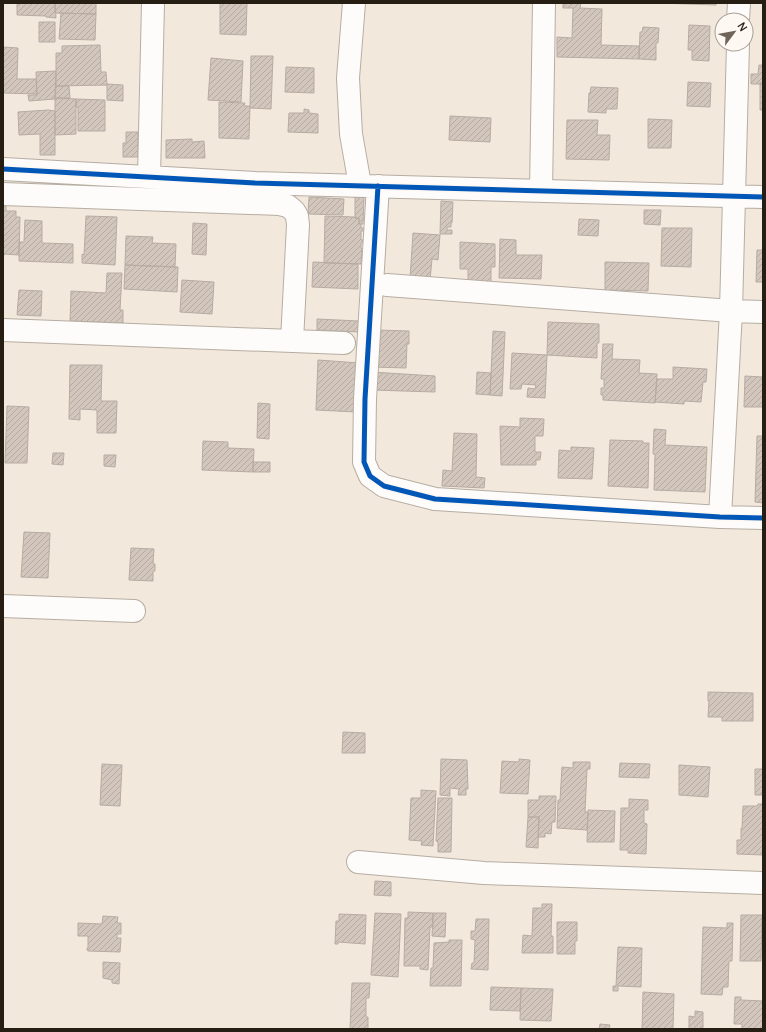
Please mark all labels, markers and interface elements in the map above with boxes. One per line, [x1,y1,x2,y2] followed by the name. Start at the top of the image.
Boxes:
[714,12,754,52] north arrow
[734,19,751,34] text: N

